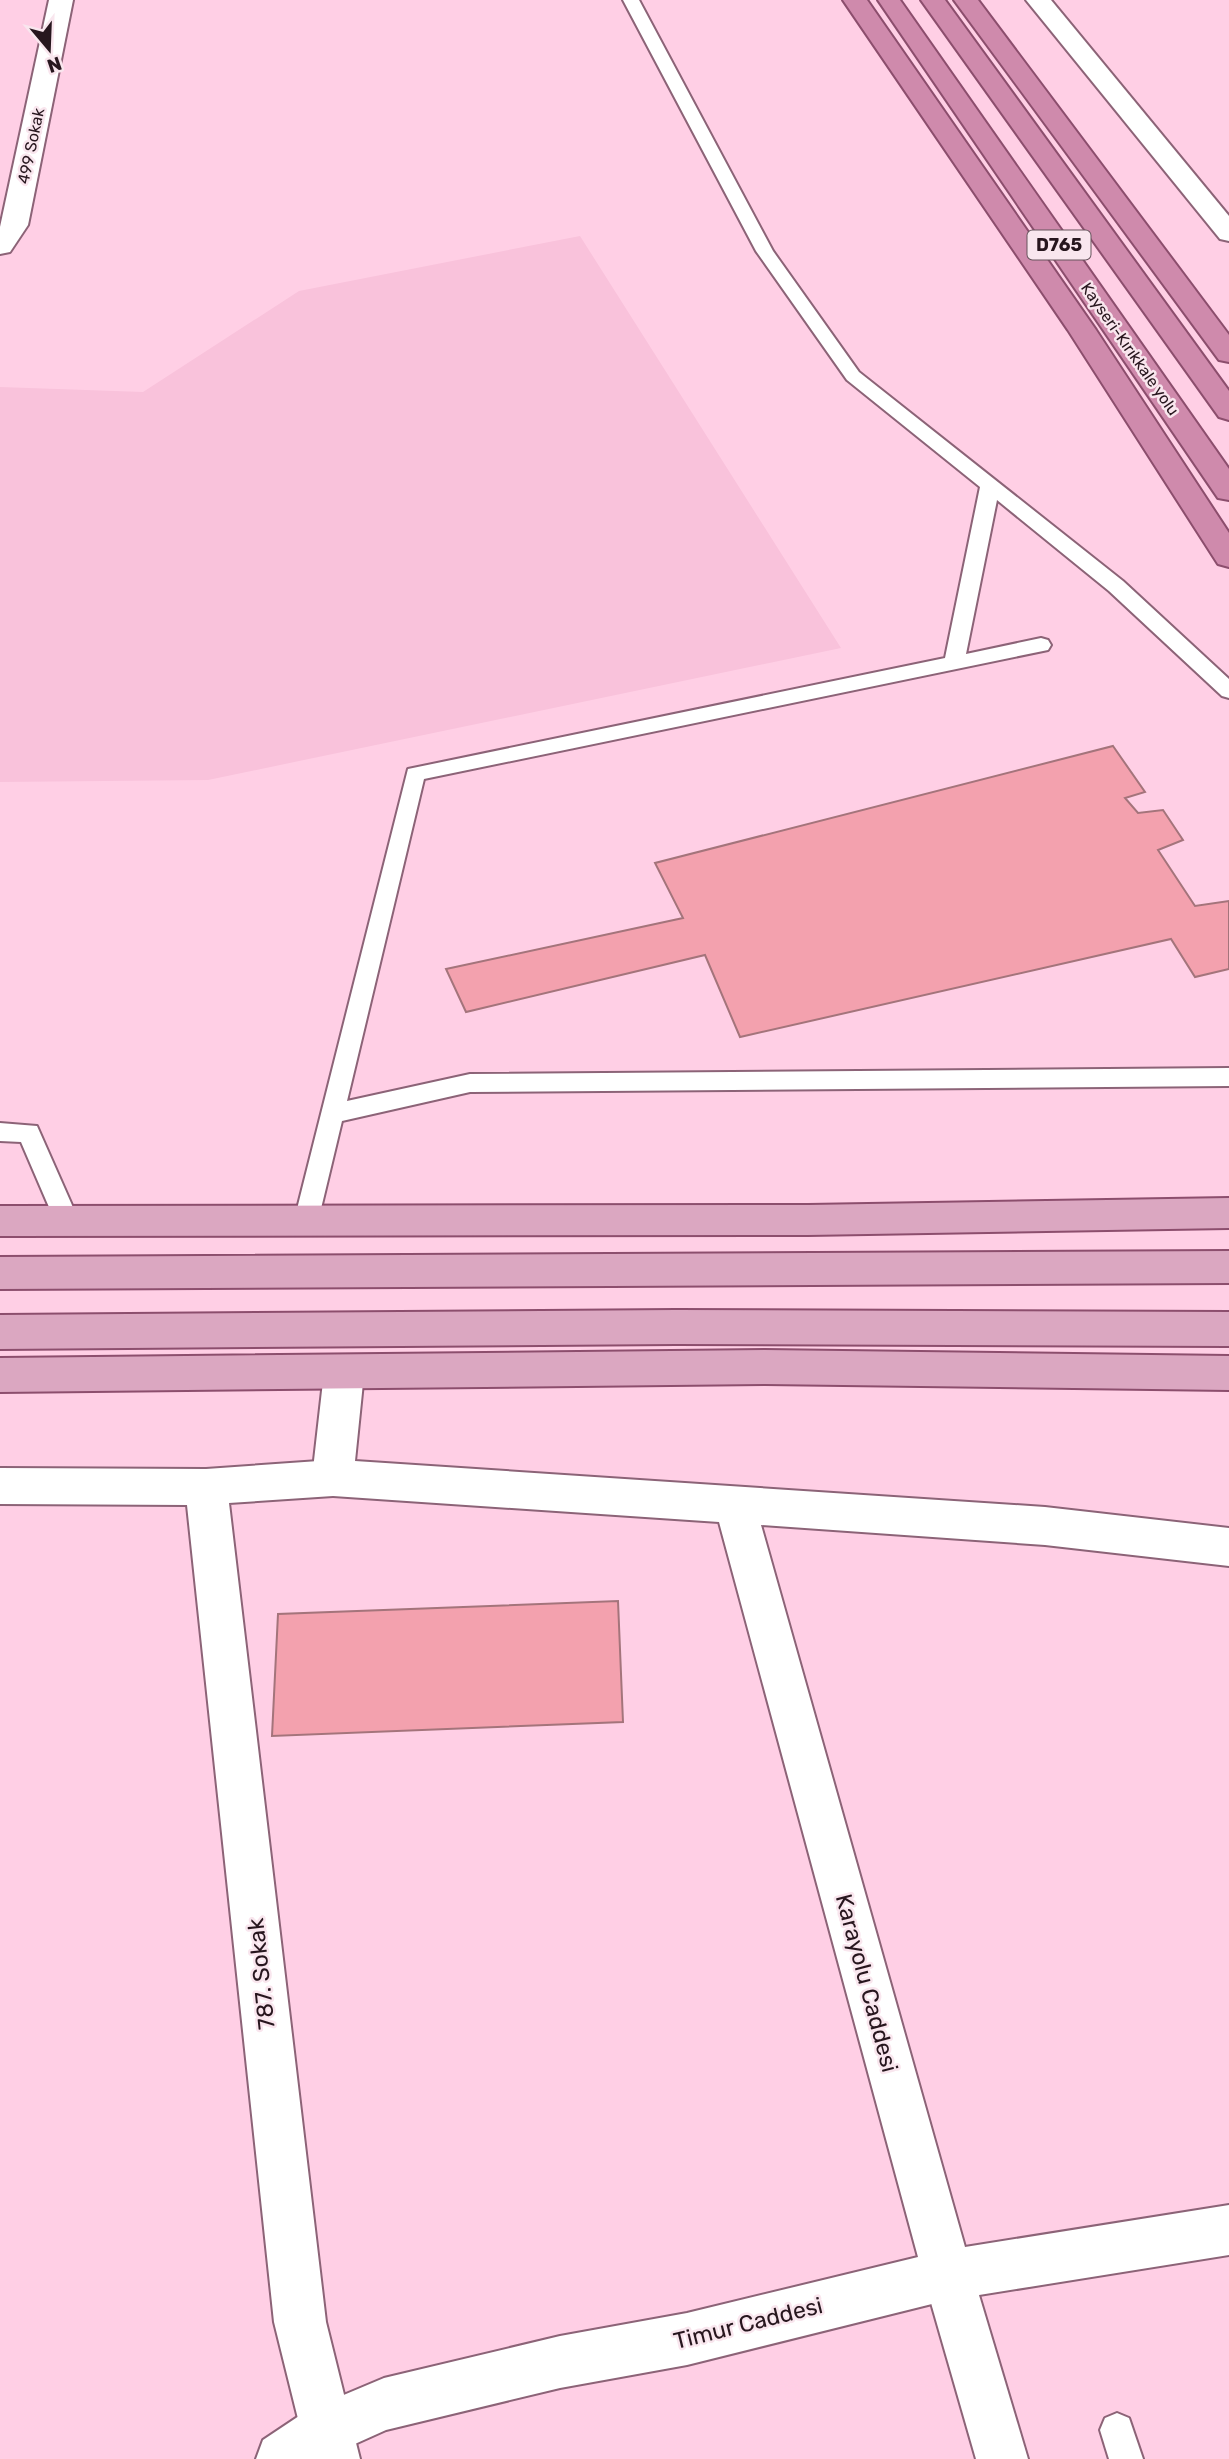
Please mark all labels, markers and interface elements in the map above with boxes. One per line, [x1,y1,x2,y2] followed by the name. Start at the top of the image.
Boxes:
[14,14,84,84] north arrow
[44,52,65,78] text: N
[14,106,48,186] street label: 499 Sokak
[1028,230,1090,260] road number: D765
[1077,279,1183,419] street label: Kayseri-Kırıkkale yolu
[830,1891,904,2075] street label: Karayolu Caddesi
[241,1917,281,2031] street label: 787. Sokak
[671,2291,825,2355] street label: Timur Caddesi

